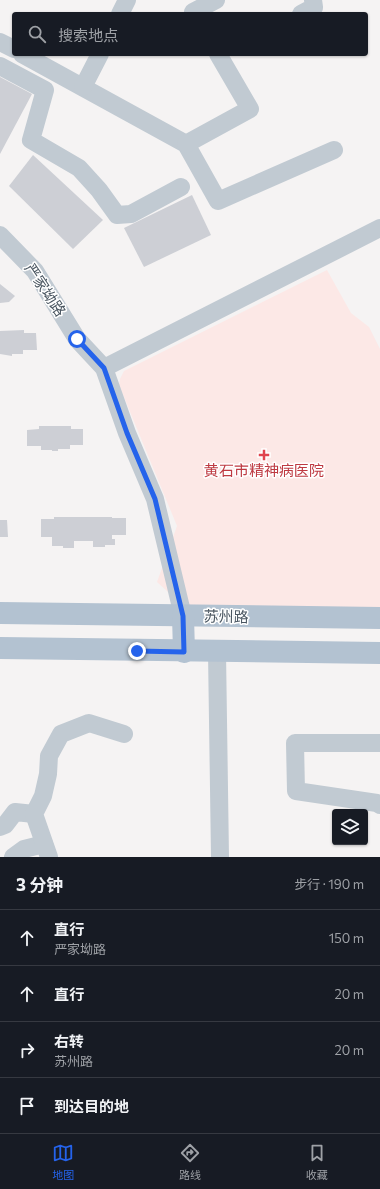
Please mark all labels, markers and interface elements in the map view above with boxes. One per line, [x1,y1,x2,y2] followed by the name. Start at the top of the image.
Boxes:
[12,12,368,56] search box
[26,23,48,45] icon: search
[58,26,118,44] text: 搜索地点
[22,260,70,319] street label: 严家坳路
[68,330,86,348] route start
[258,449,270,461] marker: 黄石市精神病医院
[204,461,324,479] place label: 黄石市精神病医院
[203,607,249,625] street label: 苏州路
[128,642,146,660] route end
[332,809,368,845] map controls
[332,809,368,845] button: layers
[16,874,63,895] text: 3 分钟
[294,876,364,892] text: 步行 · 190 m
[54,920,84,938] text: 直行
[16,927,38,949] icon: ahead
[329,930,364,946] text: 150 m
[54,941,106,957] text: 严家坳路
[16,983,38,1005] icon: ahead
[54,985,84,1003] text: 直行
[335,986,364,1002] text: 20 m
[54,1032,84,1050] text: 右转
[16,1039,38,1061] icon: right
[335,1042,364,1058] text: 20 m
[54,1053,93,1069] text: 苏州路
[16,1095,38,1117] icon: arrive
[54,1097,129,1115] text: 到达目的地
[52,1142,74,1182] tab: 地图
[179,1142,201,1182] tab: 路线
[306,1142,328,1182] tab: 收藏

